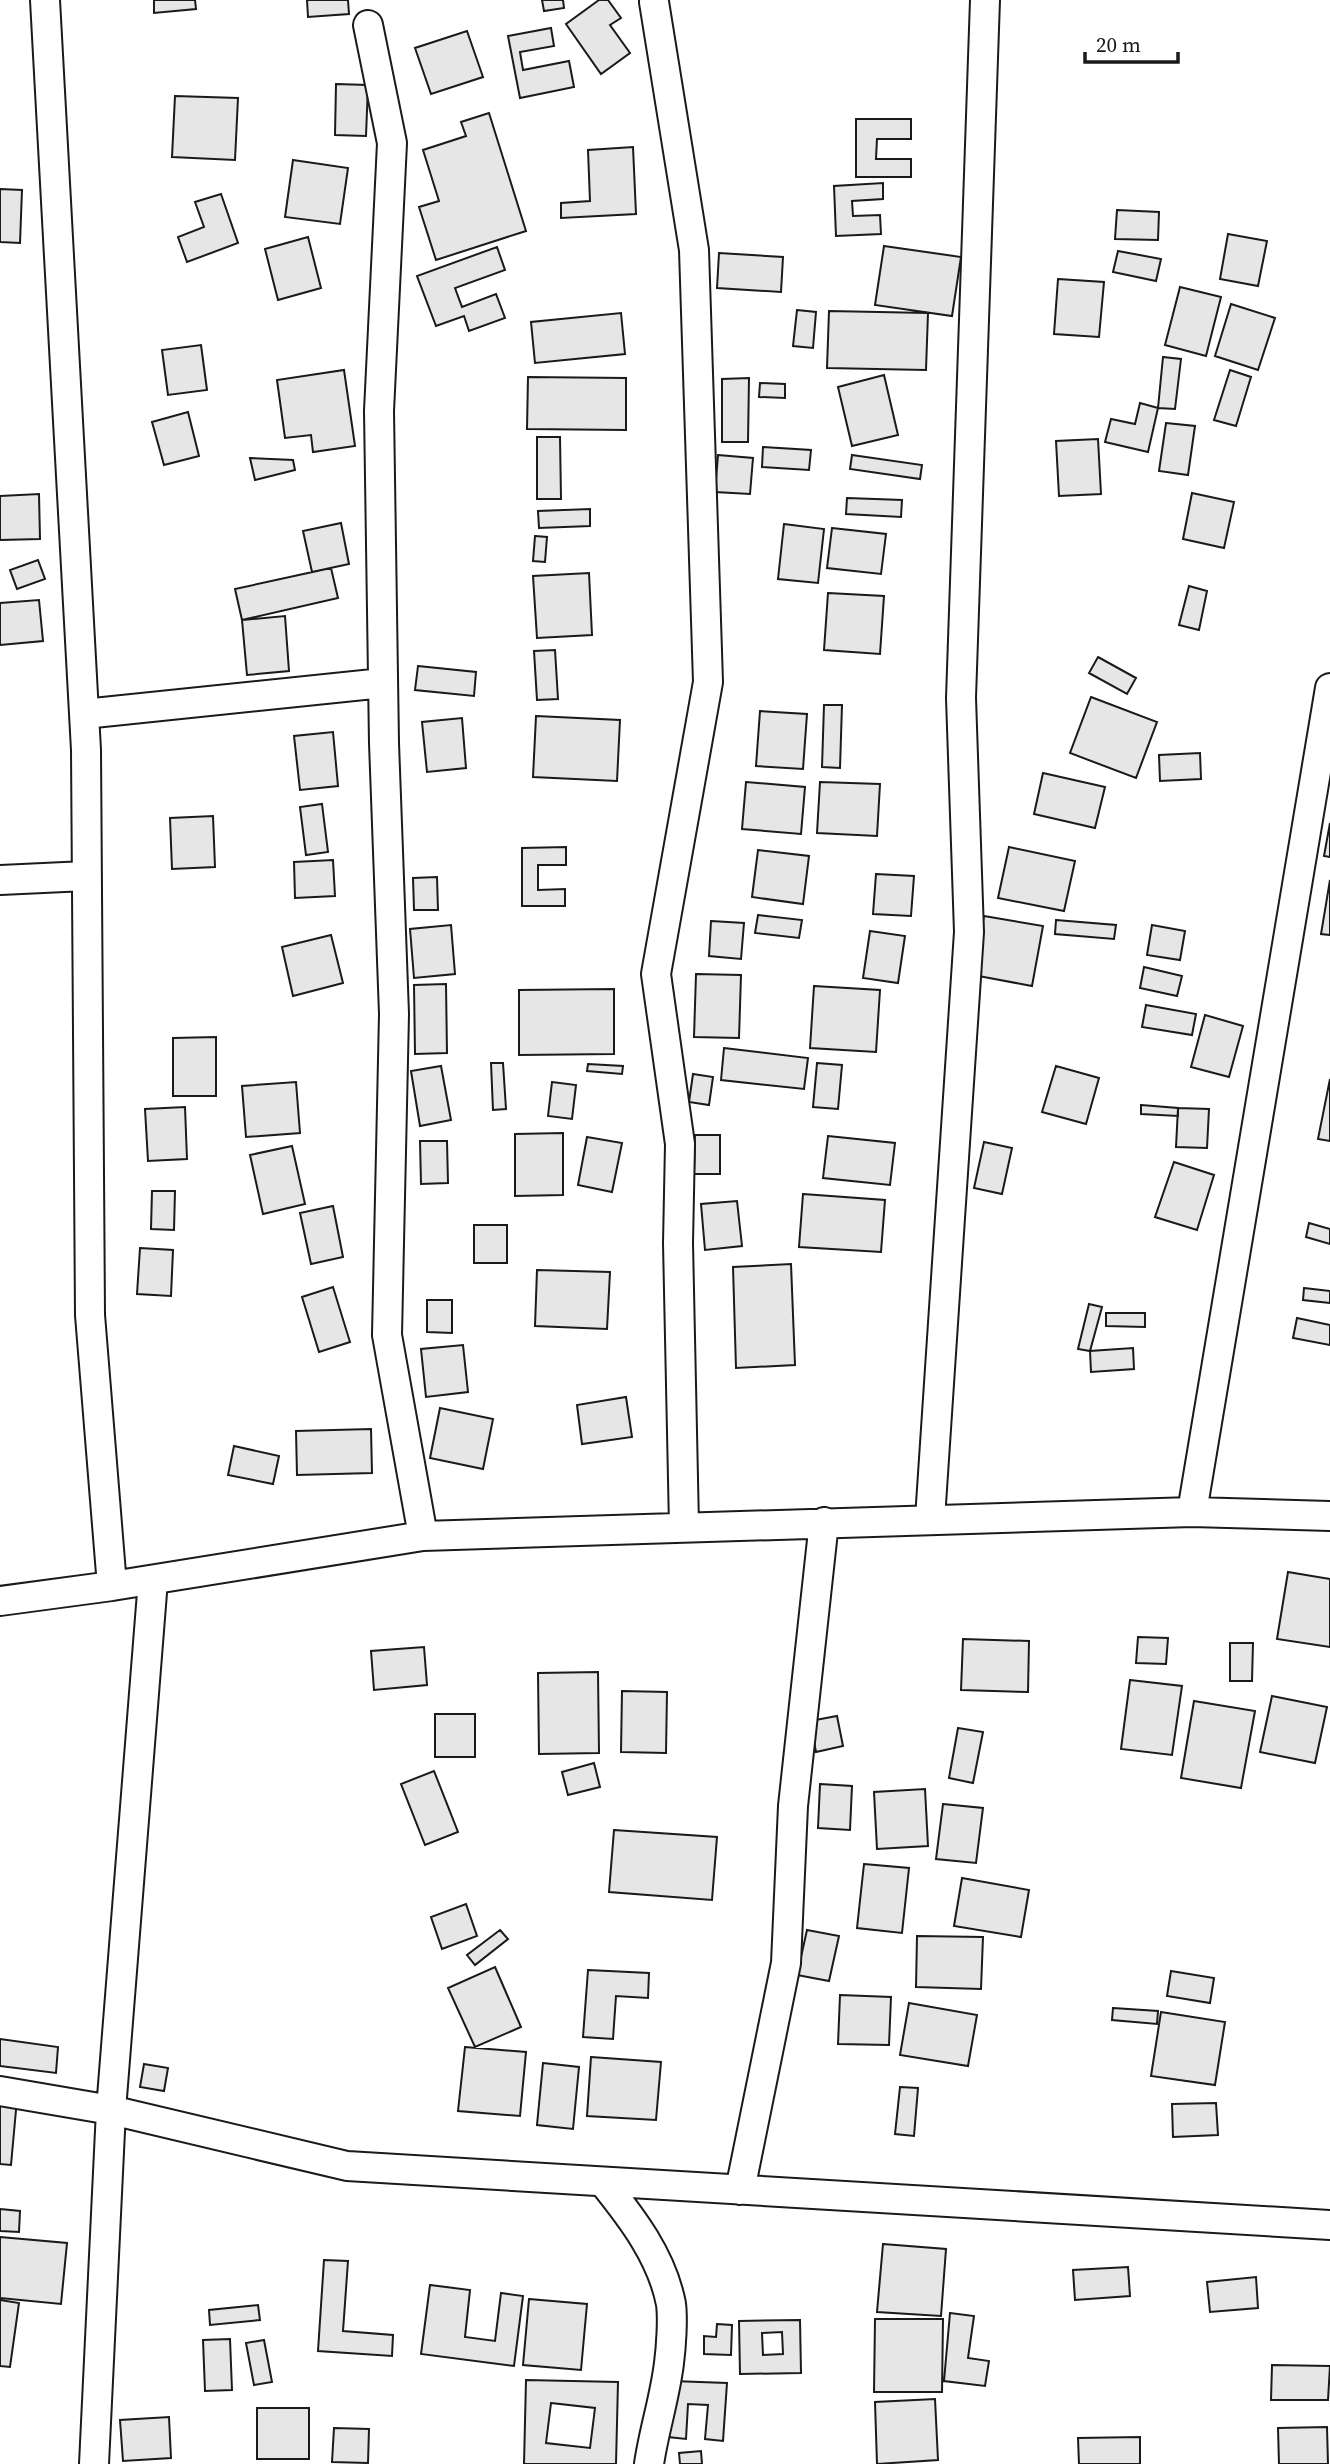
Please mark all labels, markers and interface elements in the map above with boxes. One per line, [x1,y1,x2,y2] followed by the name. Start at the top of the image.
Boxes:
[1085,21,1178,65] scale bar
[1096,30,1141,59] text: 20 m

